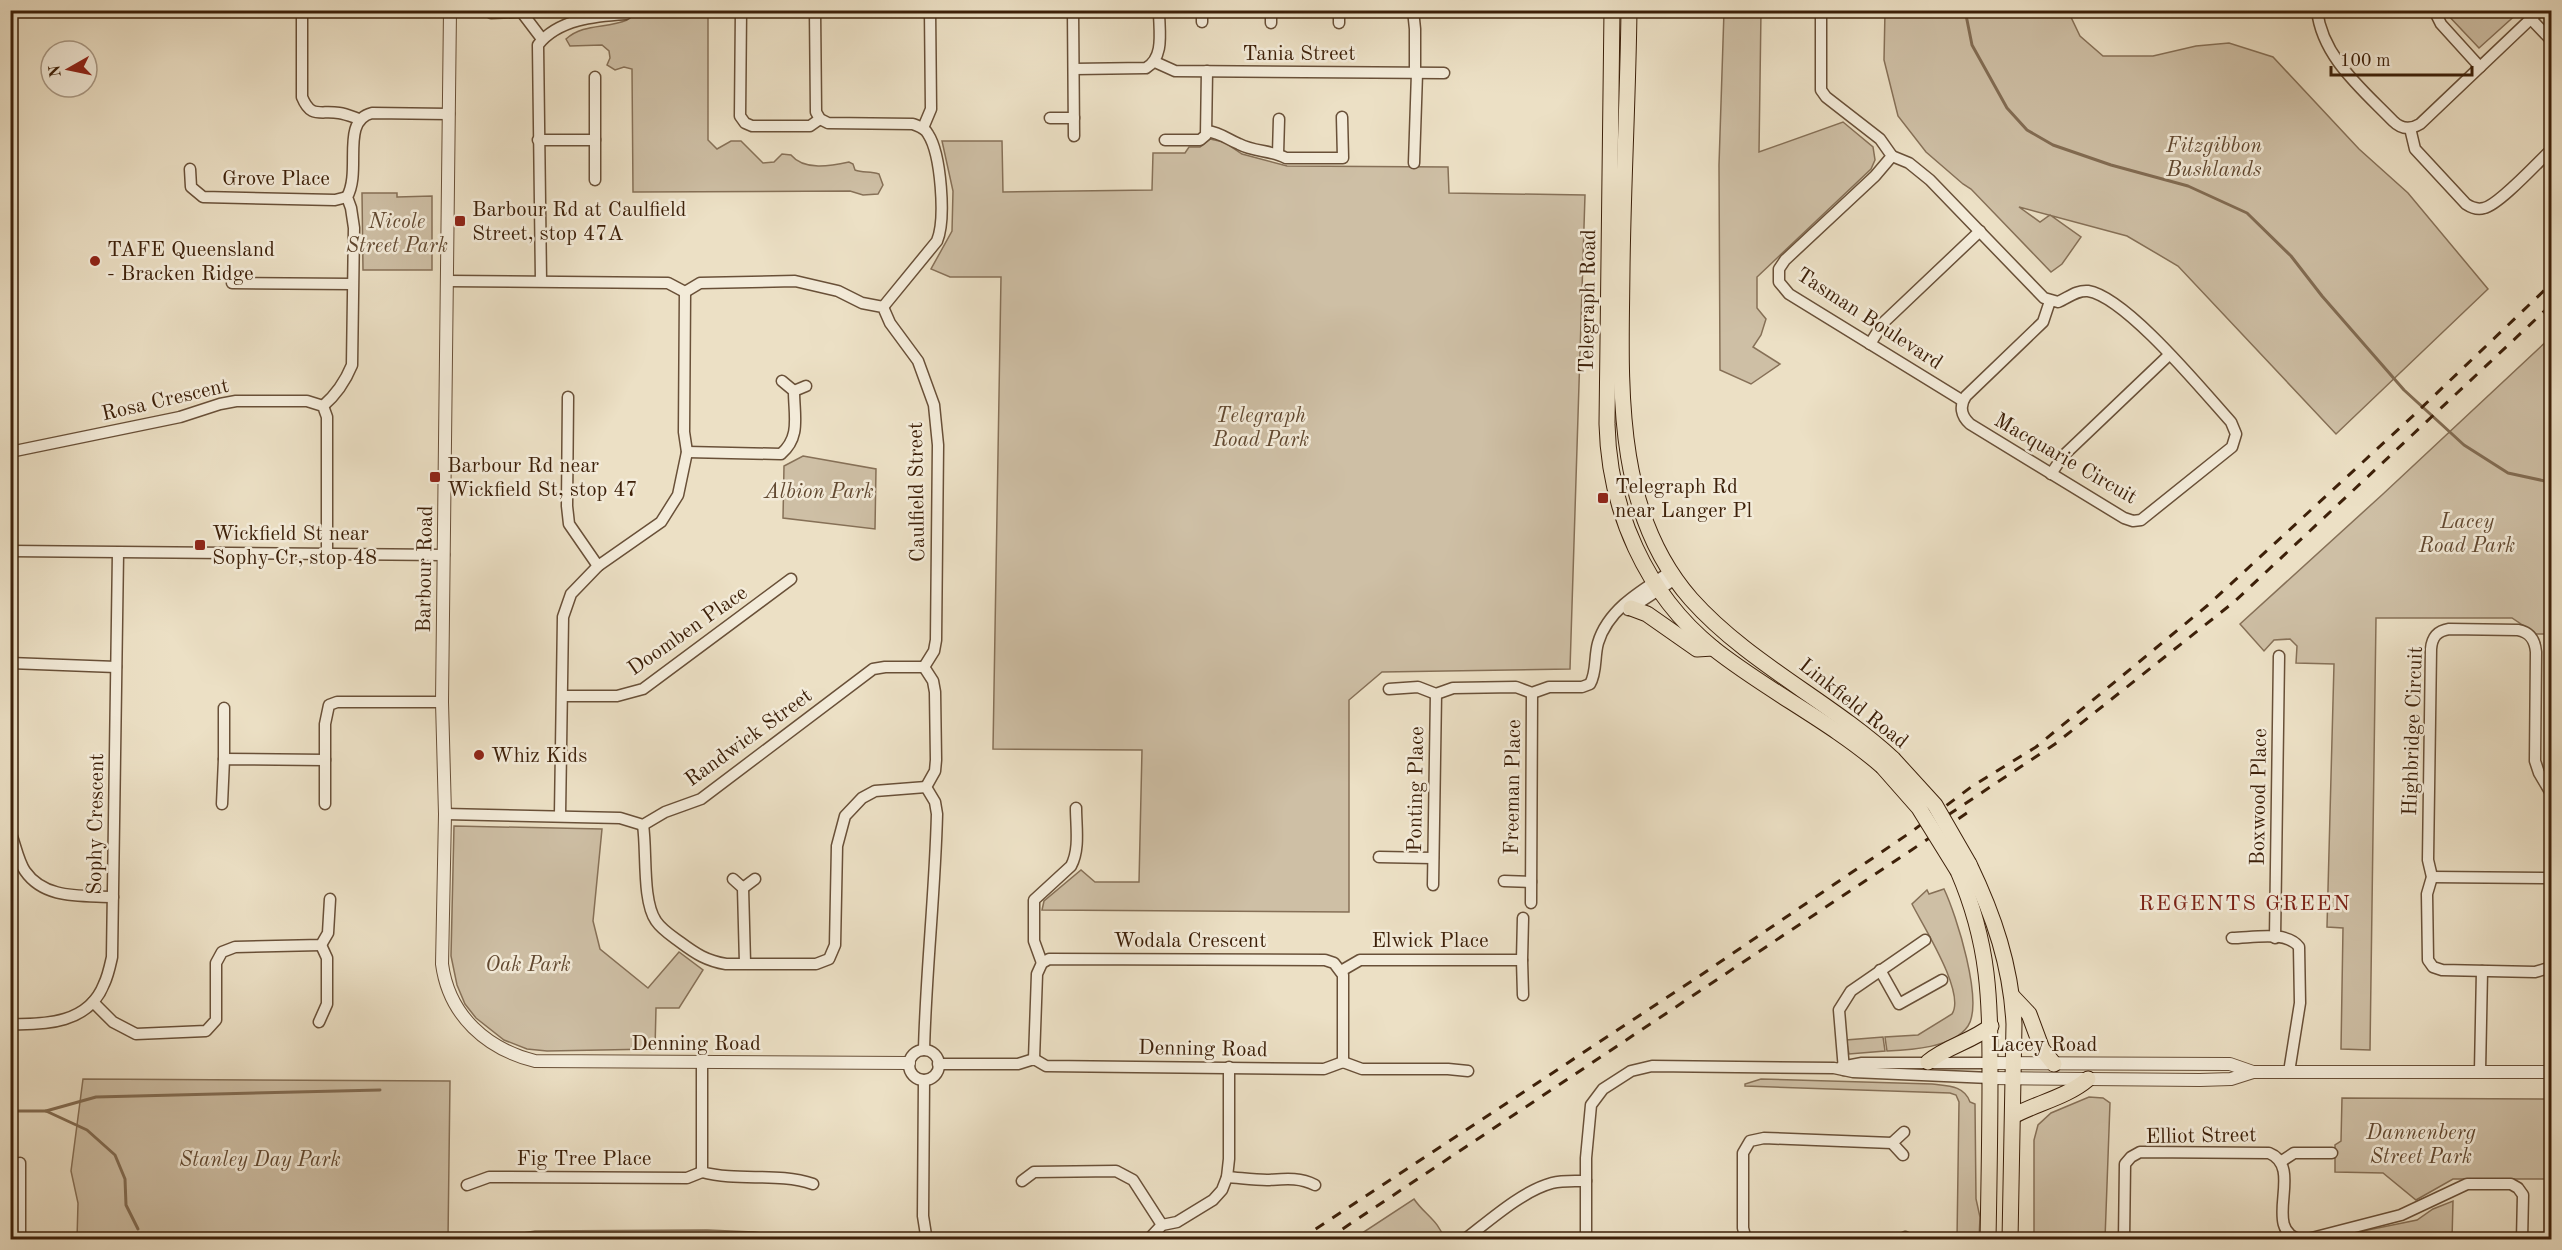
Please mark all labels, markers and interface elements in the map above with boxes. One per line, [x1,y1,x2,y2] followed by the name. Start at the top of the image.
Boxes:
[39,39,99,99] north arrow
[2331,39,2472,77] scale bar
[1242,44,1356,65] street label: Tania Street
[2340,52,2391,70] text: 100 m
[47,63,65,78] text: N
[2165,136,2262,181] park label: Fitzgibbon Bushlands
[222,169,330,190] street label: Grove Place
[472,200,687,245] place label: Barbour Rd at Caulfield Street, stop 47A
[346,212,448,257] park label: Nicole Street Park
[453,214,467,228] marker: Barbour Rd at Caulfield Street, stop 47A
[1577,229,1600,373] street label: Telegraph Road
[107,240,275,285] place label: TAFE Queensland - Bracken Ridge
[88,254,102,268] marker: TAFE Queensland - Bracken Ridge
[1792,264,1946,374] street label: Tasman Boulevard
[100,376,231,425] street label: Rosa Crescent
[1212,406,1309,451] park label: Telegraph Road Park
[1990,410,2140,509] street label: Macquarie Circuit
[906,422,929,562] street label: Caulfield Street
[447,456,638,501] place label: Barbour Rd near Wickfield St, stop 47
[428,470,442,484] marker: Barbour Rd near Wickfield St, stop 47
[1615,477,1752,522] place label: Telegraph Rd near Langer Pl
[763,482,874,503] park label: Albion Park
[1596,491,1610,505] marker: Telegraph Rd near Langer Pl
[414,505,437,633] street label: Barbour Road
[2418,512,2515,557] park label: Lacey Road Park
[212,524,377,569] place label: Wickfield St near Sophy Cr, stop 48
[193,538,207,552] marker: Wickfield St near Sophy Cr, stop 48
[624,582,751,680] street label: Doomben Place
[2400,646,2427,816] street label: Highbridge Circuit
[1795,655,1912,753] street label: Linkfield Road
[682,685,816,791] street label: Randwick Street
[1502,719,1525,855] street label: Freeman Place
[1405,726,1428,852] street label: Ponting Place
[2248,728,2271,866] street label: Boxwood Place
[491,746,587,767] place label: Whiz Kids
[472,748,486,762] marker: Whiz Kids
[85,753,108,895] street label: Sophy Crescent
[2139,893,2351,915] district label: REGENTS GREEN
[1113,931,1267,952] street label: Wodala Crescent
[1371,931,1489,952] street label: Elwick Place
[485,955,571,976] park label: Oak Park
[631,1034,761,1055] street label: Denning Road
[1990,1035,2098,1056] street label: Lacey Road
[1138,1038,1268,1061] street label: Denning Road
[2365,1123,2476,1168] park label: Dannenberg Street Park
[2145,1125,2257,1148] street label: Elliot Street
[516,1149,652,1170] street label: Fig Tree Place
[179,1150,341,1171] park label: Stanley Day Park

